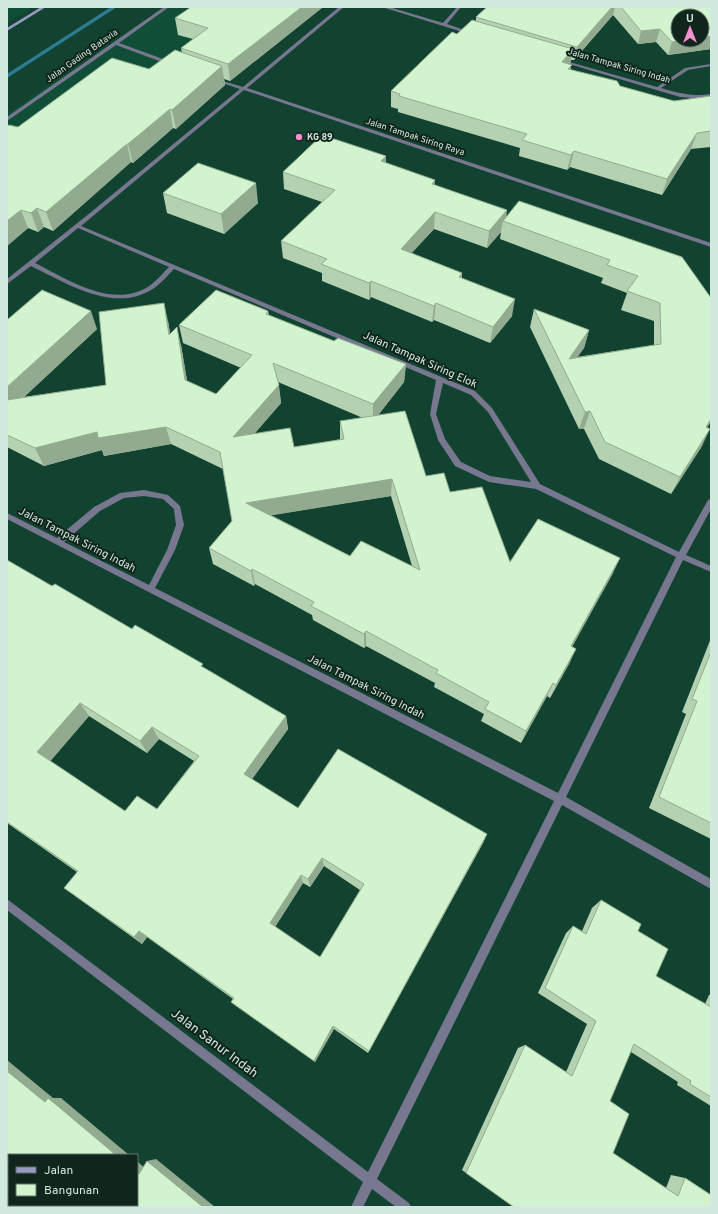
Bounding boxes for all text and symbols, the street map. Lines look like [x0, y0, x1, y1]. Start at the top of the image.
north arrow [670, 8, 710, 48]
text: U [686, 12, 694, 26]
street label: Jalan Gading Batavia [44, 27, 120, 85]
street label: Jalan Tampak Siring Indah [566, 46, 672, 86]
street label: Jalan Tampak Siring Raya [364, 116, 466, 158]
marker: KG 89 [294, 132, 304, 142]
place label: KG 89 [307, 132, 333, 143]
street label: Jalan Tampak Siring Elok [361, 328, 479, 392]
street label: Jalan Tampak Siring Indah [16, 504, 138, 576]
street label: Jalan Tampak Siring Indah [305, 651, 427, 723]
street label: Jalan Sanur Indah [167, 1006, 261, 1082]
legend [8, 1154, 138, 1206]
text: Jalan [44, 1163, 73, 1179]
text: Bangunan [44, 1183, 99, 1199]

